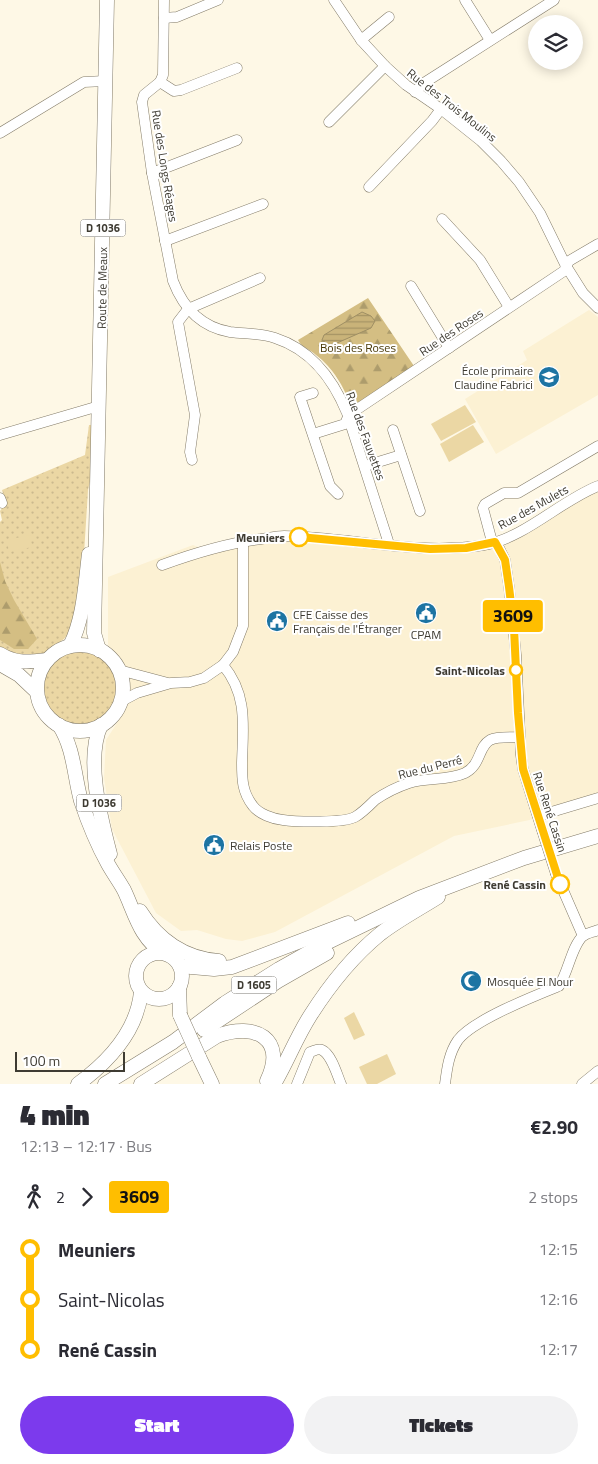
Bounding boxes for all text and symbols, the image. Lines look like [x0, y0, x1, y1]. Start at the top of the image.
map controls [528, 15, 583, 70]
button: layers [528, 15, 583, 70]
street label: Rue des Trois Moulins [403, 64, 501, 147]
street label: Rue des Longs Réages [147, 109, 183, 224]
road number: D 1036 [80, 220, 126, 237]
street label: Route de Meaux [92, 246, 112, 329]
street label: Rue des Roses [415, 303, 487, 361]
park label: Bois des Roses [320, 338, 396, 357]
place label: École primaire Claudine Fabrici [454, 361, 533, 394]
school or university icon: École primaire Claudine Fabrici [537, 365, 561, 389]
street label: Rue des Fauvettes [341, 389, 391, 483]
street label: Rue des Mulets [494, 480, 572, 534]
marker: Meuniers [289, 527, 309, 547]
place label: Meuniers [236, 528, 285, 547]
line badge: 3609 [478, 600, 548, 632]
public building icon: CPAM [414, 601, 438, 625]
text: 3609 [493, 602, 533, 629]
place label: CFE Caisse des Français de l'Étranger [293, 605, 402, 638]
public building icon: CFE Caisse des Français de l'Étranger [265, 609, 289, 633]
place label: CPAM [411, 625, 441, 644]
place label: Saint-Nicolas [435, 661, 505, 680]
marker: Saint-Nicolas [509, 663, 523, 677]
street label: Rue du Perré [396, 750, 464, 784]
street label: Rue René Cassin [528, 769, 572, 855]
road number: D 1036 [76, 794, 122, 811]
public building icon: Relais Poste [202, 833, 226, 857]
place label: Relais Poste [230, 836, 292, 855]
marker: René Cassin [550, 874, 570, 894]
place label: René Cassin [483, 875, 546, 894]
mosque icon: Mosquée El Nour [459, 969, 483, 993]
place label: Mosquée El Nour [487, 972, 573, 991]
road number: D 1605 [232, 976, 276, 994]
scale bar [15, 1049, 125, 1072]
text: 100 m [22, 1050, 60, 1071]
text: 4 min [20, 1093, 90, 1136]
text: €2.90 [531, 1112, 578, 1141]
text: 12:13 – 12:17 · Bus [20, 1134, 152, 1158]
icon: walk [20, 1183, 48, 1211]
icon: forward [73, 1183, 101, 1211]
text: 3609 [119, 1183, 159, 1210]
text: 2 [56, 1185, 65, 1209]
text: 2 stops [528, 1185, 578, 1209]
text: Meuniers [58, 1235, 136, 1264]
text: 12:15 [539, 1237, 578, 1261]
text: Saint-Nicolas [58, 1285, 165, 1314]
text: 12:16 [539, 1287, 578, 1311]
text: René Cassin [58, 1335, 157, 1364]
text: 12:17 [539, 1337, 578, 1361]
button: Start [20, 1396, 294, 1454]
button: Tickets [304, 1396, 578, 1454]

